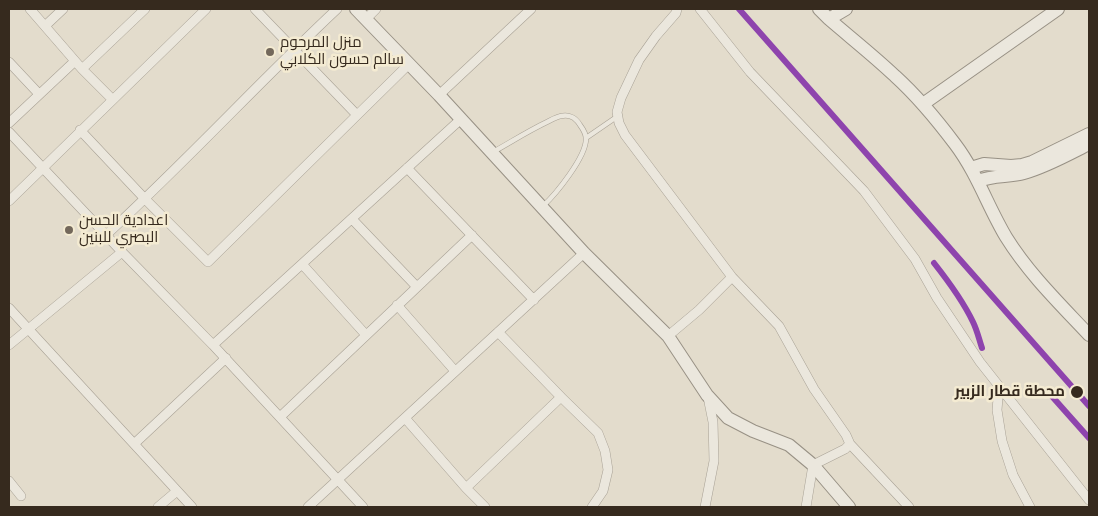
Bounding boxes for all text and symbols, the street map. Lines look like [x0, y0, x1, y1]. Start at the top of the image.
place label: منزل المرحوم سالم حسون الكلابي [280, 34, 404, 69]
marker: منزل المرحوم سالم حسون الكلابي [264, 46, 276, 58]
place label: اعدادية الحسن البصري للبنين [79, 212, 168, 247]
marker: اعدادية الحسن البصري للبنين [63, 224, 75, 236]
place label: محطة قطار الزبير [955, 383, 1065, 401]
marker: محطة قطار الزبير [1069, 384, 1085, 400]

